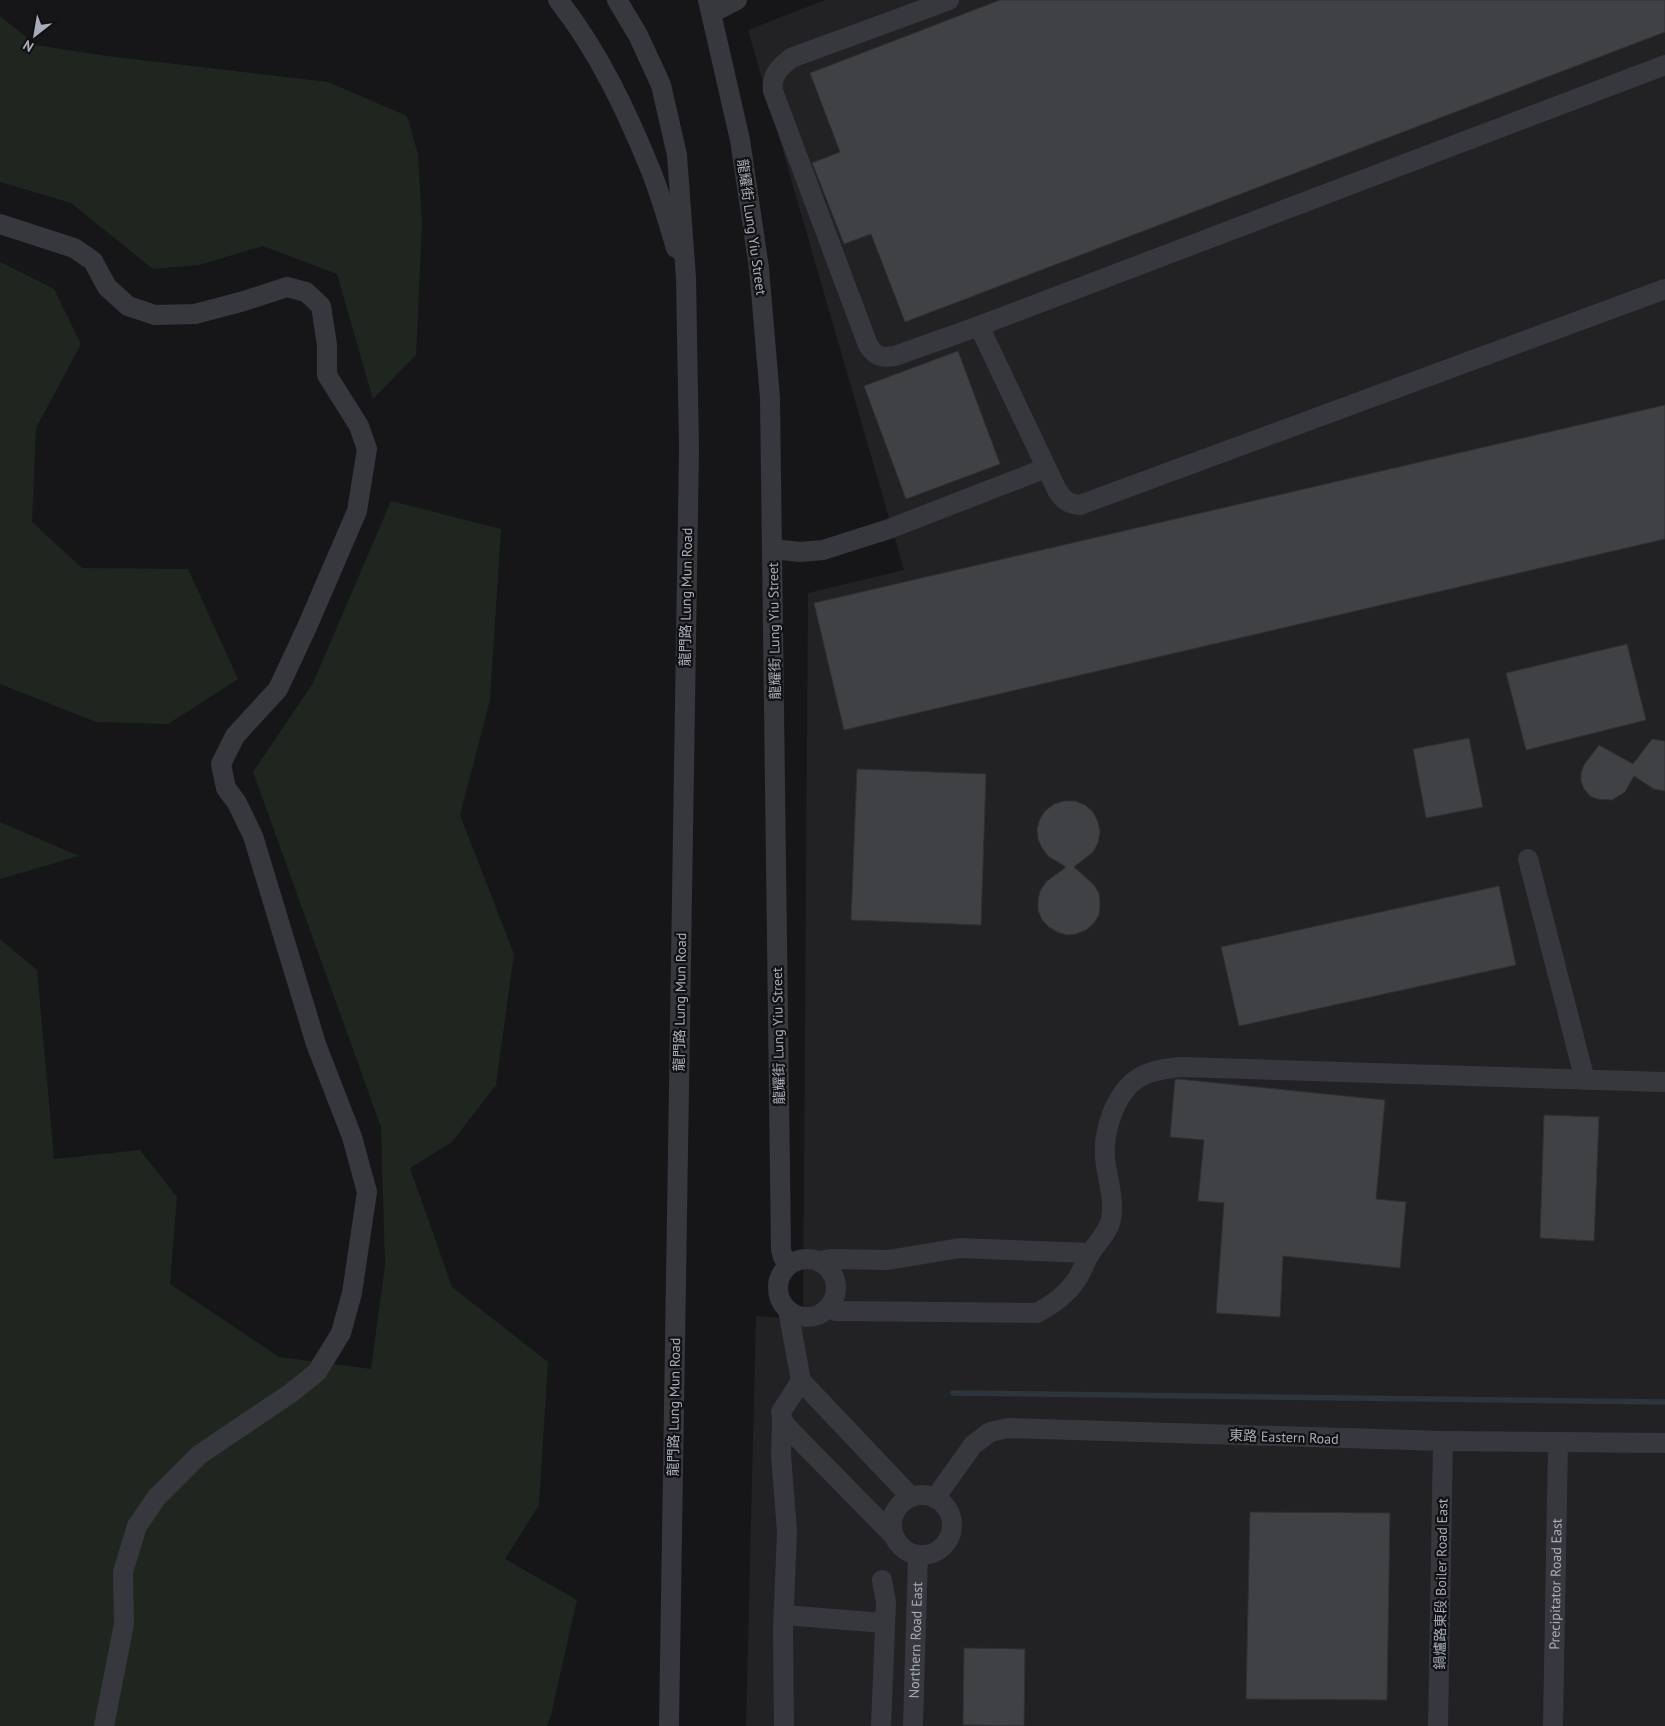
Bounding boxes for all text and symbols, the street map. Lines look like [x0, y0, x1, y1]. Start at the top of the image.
north arrow [10, 10, 60, 60]
text: N [20, 36, 37, 56]
street label: 龍耀街 Lung Yiu Street [734, 158, 771, 297]
street label: 龍門路 Lung Mun Road [676, 527, 696, 667]
street label: 龍耀街 Lung Yiu Street [764, 562, 784, 700]
street label: 龍門路 Lung Mun Road [670, 932, 690, 1072]
street label: 龍耀街 Lung Yiu Street [768, 967, 788, 1105]
street label: 龍門路 Lung Mun Road [664, 1337, 684, 1477]
street label: 東路 Eastern Road [1229, 1426, 1339, 1448]
street label: 鍋爐路東段 Boiler Road East [1431, 1498, 1451, 1670]
street label: Precipitator Road East [1545, 1518, 1566, 1650]
street label: Northern Road East [905, 1581, 926, 1698]

